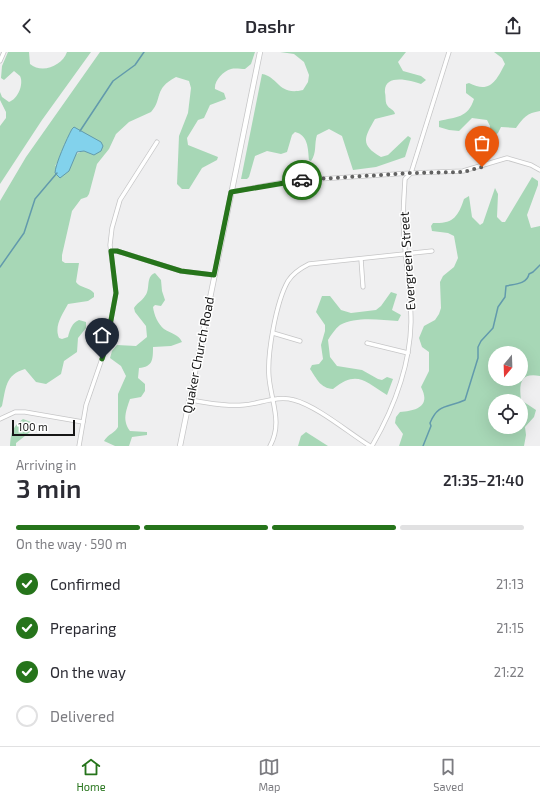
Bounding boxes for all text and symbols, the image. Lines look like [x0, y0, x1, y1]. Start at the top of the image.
icon: back [16, 15, 38, 37]
text: Dashr [245, 15, 295, 37]
icon: share [502, 15, 524, 37]
pin [465, 126, 499, 167]
icon: bag [471, 132, 493, 154]
courier [282, 160, 322, 200]
icon: car [291, 169, 313, 191]
street label: Evergreen Street [396, 211, 418, 311]
street label: Quaker Church Road [179, 295, 217, 415]
pin [85, 318, 119, 359]
icon: home [91, 324, 113, 346]
north arrow [488, 346, 528, 386]
map controls [488, 346, 528, 434]
button: locate [488, 394, 528, 434]
scale bar [12, 418, 75, 437]
text: 100 m [18, 420, 48, 433]
text: Arriving in [16, 457, 76, 473]
text: 21:35–21:40 [443, 471, 524, 489]
text: 3 min [16, 472, 81, 503]
text: On the way · 590 m [16, 536, 127, 552]
icon: check [16, 573, 38, 595]
text: Confirmed [50, 575, 121, 593]
text: 21:13 [496, 576, 524, 592]
icon: check [16, 617, 38, 639]
text: Preparing [50, 619, 116, 637]
text: 21:15 [496, 620, 524, 636]
icon: check [16, 661, 38, 683]
text: On the way [50, 663, 126, 681]
text: 21:22 [494, 664, 524, 680]
text: Delivered [50, 707, 115, 725]
tab: Home [76, 756, 106, 793]
tab: Map [258, 756, 281, 793]
tab: Saved [433, 756, 464, 793]

